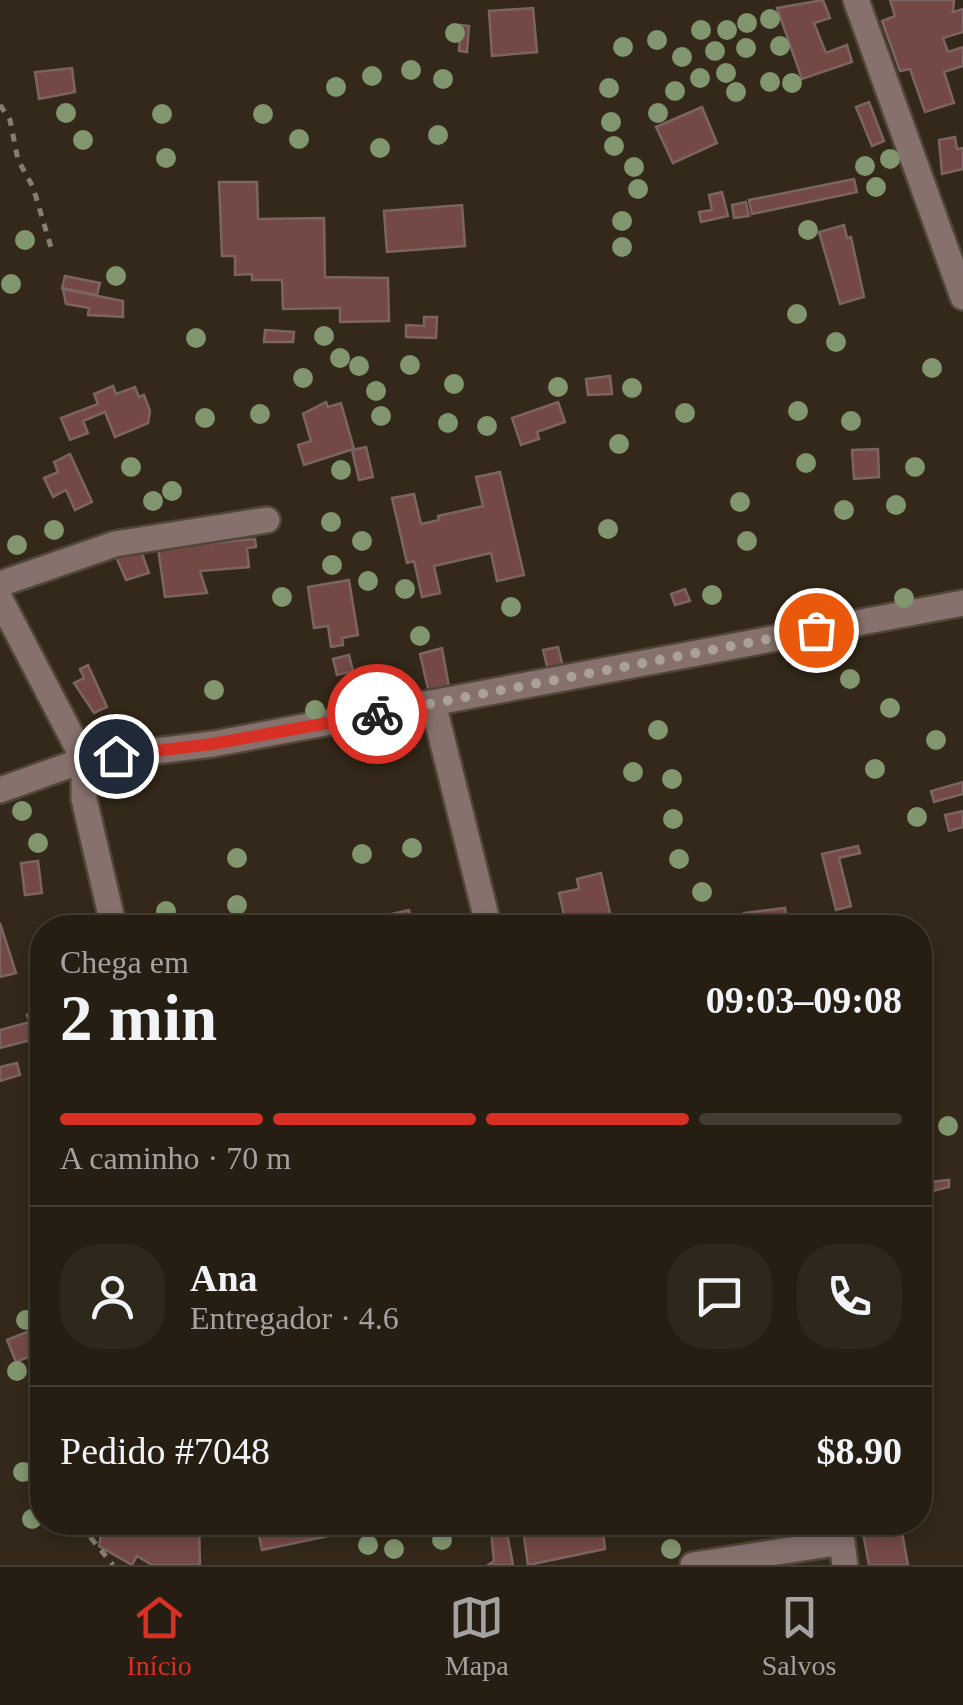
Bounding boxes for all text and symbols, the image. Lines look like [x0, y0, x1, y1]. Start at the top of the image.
pin [774, 588, 859, 673]
icon: bag [789, 603, 844, 658]
courier [327, 664, 427, 764]
icon: bike [350, 687, 405, 742]
pin [74, 714, 159, 799]
icon: home [89, 729, 144, 784]
text: Chega em [60, 944, 189, 980]
text: 09:03–09:08 [706, 979, 902, 1021]
text: 2 min [60, 982, 217, 1054]
text: A caminho · 70 m [60, 1140, 291, 1176]
button: person [60, 1244, 165, 1349]
button: chat [667, 1244, 772, 1349]
button: phone [797, 1244, 902, 1349]
text: Ana [190, 1257, 258, 1299]
text: Entregador · 4.6 [190, 1300, 399, 1336]
text: Pedido #7048 [60, 1430, 270, 1472]
text: $8.90 [817, 1430, 902, 1472]
tab: Início [127, 1590, 192, 1682]
tab: Mapa [445, 1590, 509, 1682]
tab: Salvos [762, 1590, 836, 1682]

